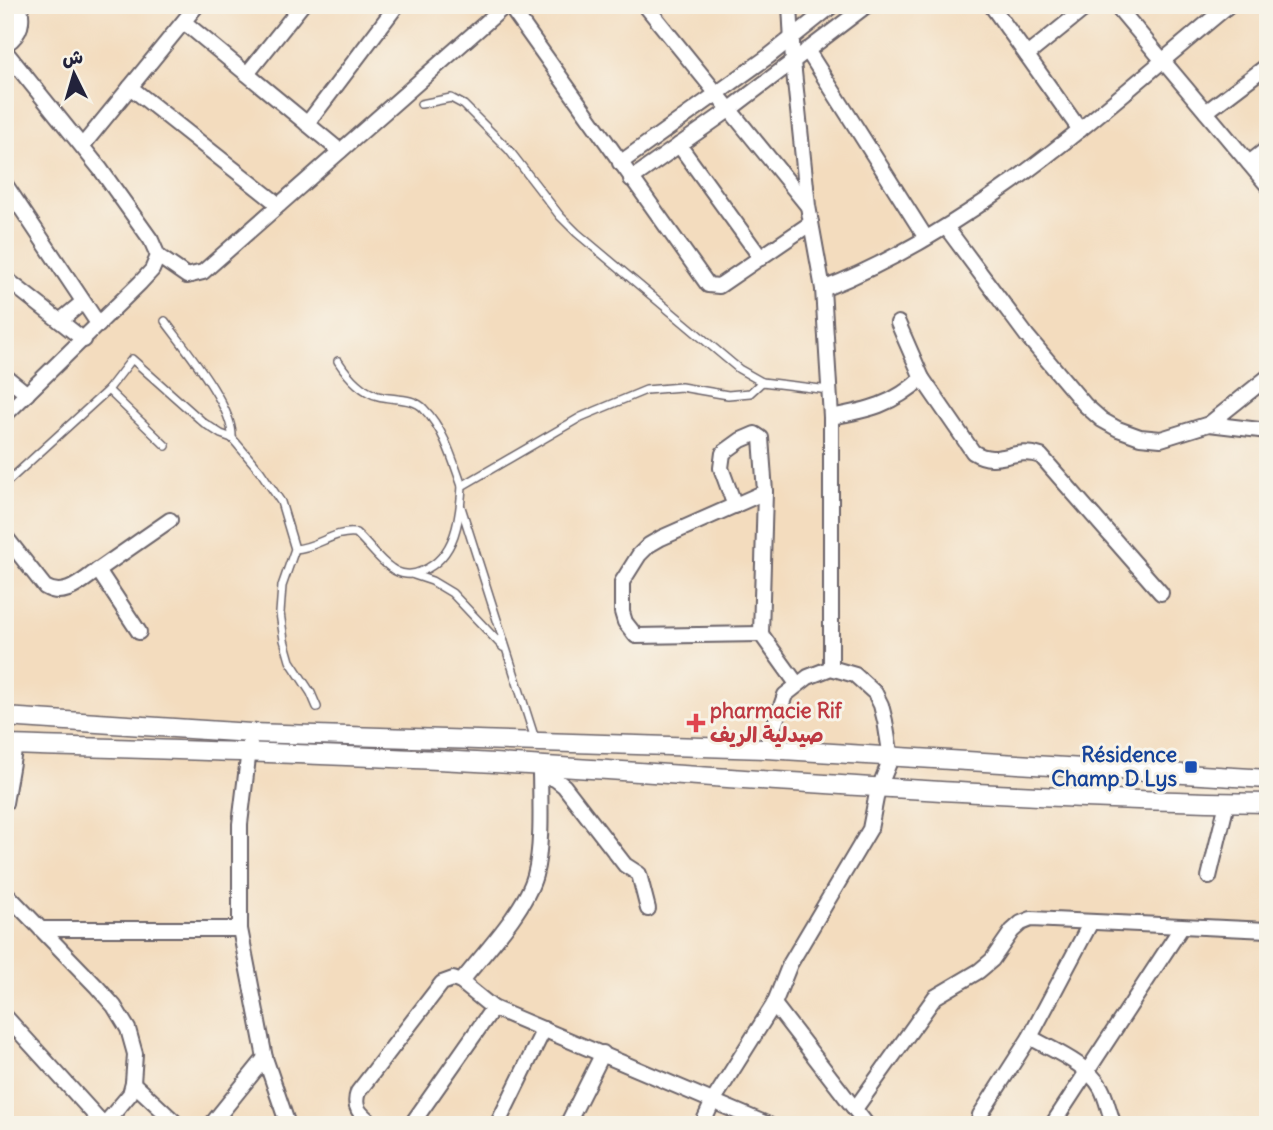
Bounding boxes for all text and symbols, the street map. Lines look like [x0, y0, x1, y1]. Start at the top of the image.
north arrow [38, 38, 108, 108]
text: ش [61, 44, 84, 70]
place label: pharmacie Rif صيدلية الريف [710, 697, 843, 748]
marker: pharmacie Rif صيدلية الريف [688, 715, 704, 731]
place label: Résidence Champ D Lys [1051, 741, 1177, 792]
marker: Résidence Champ D Lys [1183, 759, 1199, 775]

